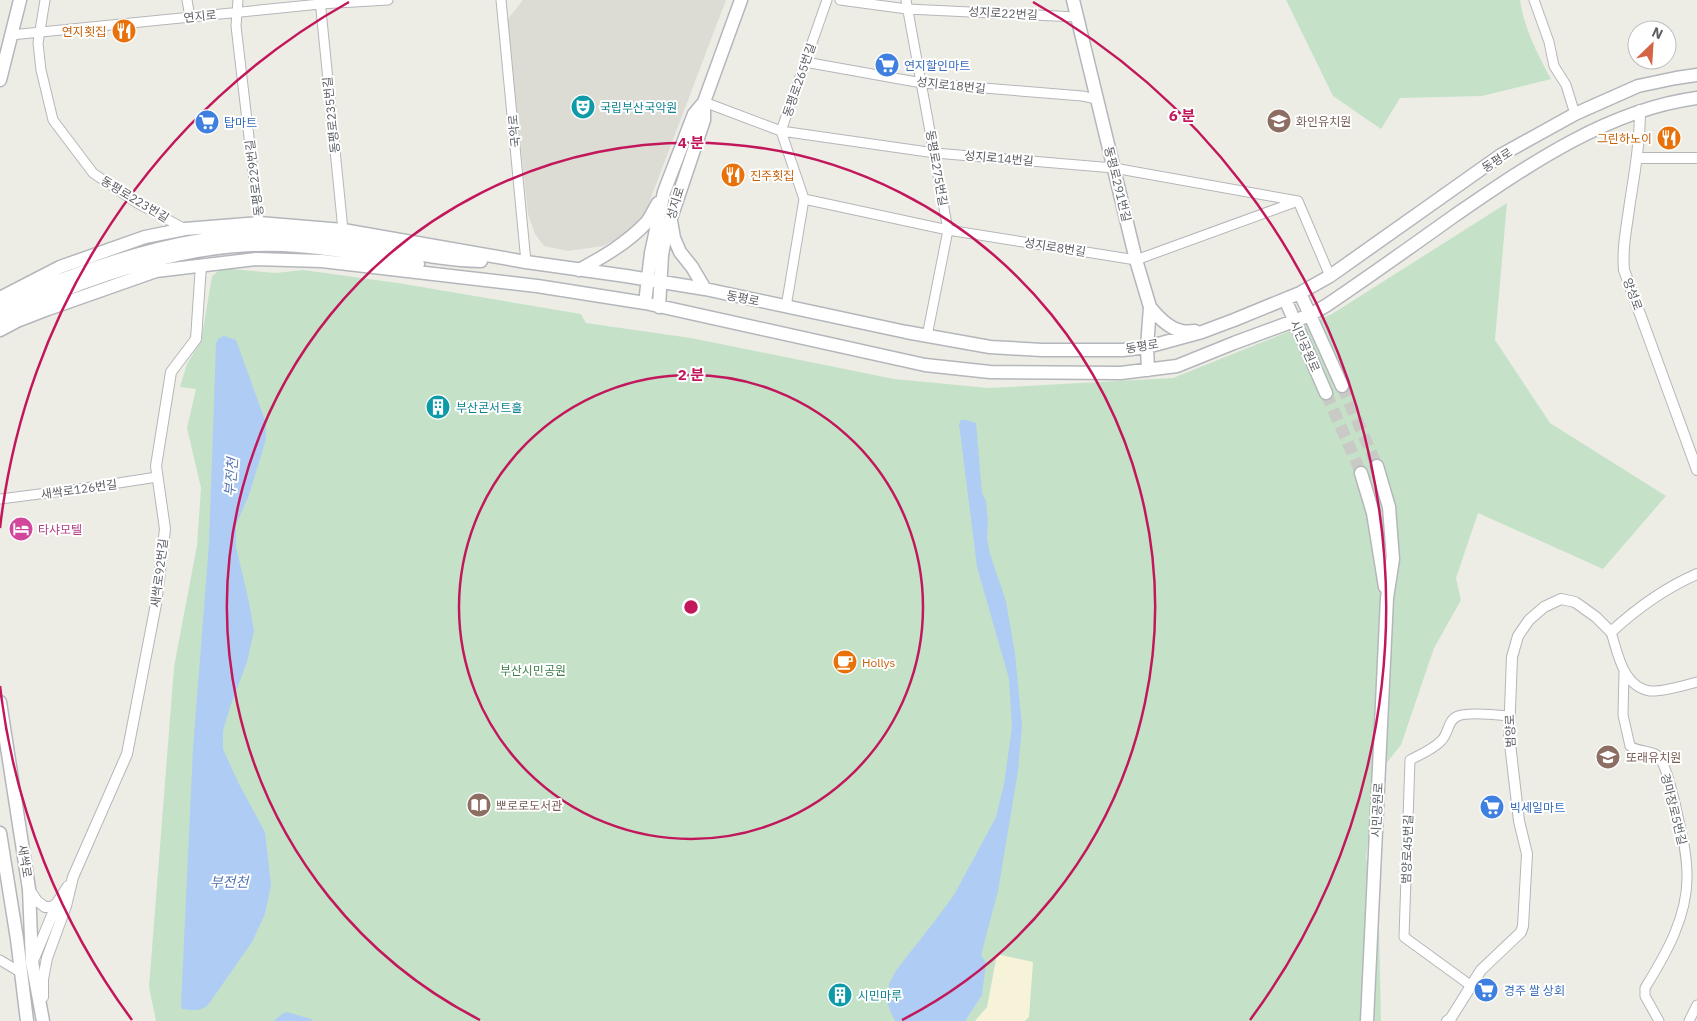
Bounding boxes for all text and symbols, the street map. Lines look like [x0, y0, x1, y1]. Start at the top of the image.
street label: 성지로22번길 [968, 4, 1038, 22]
street label: 연지로 [183, 7, 217, 25]
restaurant icon: 연지횟집 [111, 18, 137, 44]
north arrow [1627, 20, 1677, 70]
text: N [1649, 23, 1666, 44]
place label: 연지횟집 [62, 24, 106, 39]
street label: 동평로265번길 [779, 41, 819, 119]
supermarket icon: 연지할인마트 [874, 52, 900, 78]
place label: 연지할인마트 [904, 58, 970, 73]
street label: 성지로18번길 [916, 74, 986, 96]
street label: 동평로235번길 [320, 76, 342, 154]
theatre icon: 국립부산국악원 [570, 94, 596, 120]
place label: 국립부산국악원 [600, 100, 677, 115]
text: 6 분 [1169, 106, 1195, 125]
school or university icon: 화인유치원 [1266, 108, 1292, 134]
supermarket icon: 탑마트 [194, 109, 220, 135]
street label: 국악로 [505, 114, 523, 148]
place label: 화인유치원 [1296, 114, 1351, 129]
place label: 탑마트 [224, 115, 257, 130]
restaurant icon: 그린하노이 [1656, 125, 1682, 151]
street label: 동평로275번길 [923, 129, 951, 207]
place label: 그린하노이 [1597, 131, 1652, 146]
text: 4 분 [678, 133, 704, 152]
street label: 동평로229번길 [242, 139, 266, 217]
street label: 동평로291번길 [1101, 145, 1135, 223]
street label: 동평로 [1479, 145, 1515, 175]
street label: 성지로14번길 [964, 147, 1034, 169]
restaurant icon: 진주횟집 [720, 162, 746, 188]
place label: 진주횟집 [750, 168, 794, 183]
street label: 동평로223번길 [98, 173, 172, 225]
street label: 성지로 [663, 185, 687, 221]
street label: 성지로8번길 [1023, 235, 1087, 259]
street label: 양성로 [1620, 276, 1646, 312]
street label: 동평로 [725, 287, 761, 309]
street label: 시민공원로 [1287, 318, 1323, 374]
street label: 동평로 [1124, 336, 1160, 356]
text: 2 분 [678, 365, 704, 384]
building icon: 부산콘서트홀 [425, 394, 451, 420]
place label: 부산콘서트홀 [456, 400, 522, 415]
water label: 부전천 [220, 456, 242, 497]
street label: 새싹로126번길 [40, 476, 118, 502]
hotel icon: 타샤모텔 [8, 516, 34, 542]
place label: 타샤모텔 [38, 522, 82, 537]
street label: 새싹로92번길 [147, 538, 171, 608]
centre of rings [682, 598, 700, 616]
cafe icon: Hollys [832, 649, 858, 675]
place label: Hollys [862, 655, 895, 670]
park label: 부산시민공원 [500, 663, 566, 678]
street label: 범양로 [1502, 714, 1518, 748]
school or university icon: 또래유치원 [1595, 744, 1621, 770]
place label: 또래유치원 [1626, 750, 1681, 765]
street label: 경마장로5번길 [1658, 772, 1690, 846]
street label: 시민공원로 [1368, 782, 1386, 838]
library icon: 뽀로로도서관 [466, 792, 492, 818]
supermarket icon: 빅세일마트 [1479, 794, 1505, 820]
place label: 뽀로로도서관 [496, 798, 562, 813]
place label: 빅세일마트 [1510, 800, 1565, 815]
street label: 범양로45번길 [1398, 814, 1416, 884]
street label: 새싹로 [15, 843, 35, 879]
water label: 부전천 [210, 873, 249, 891]
supermarket icon: 경주 쌀 상회 [1473, 977, 1499, 1003]
building icon: 시민마루 [827, 982, 853, 1008]
place label: 경주 쌀 상회 [1504, 983, 1565, 998]
place label: 시민마루 [858, 988, 902, 1003]

